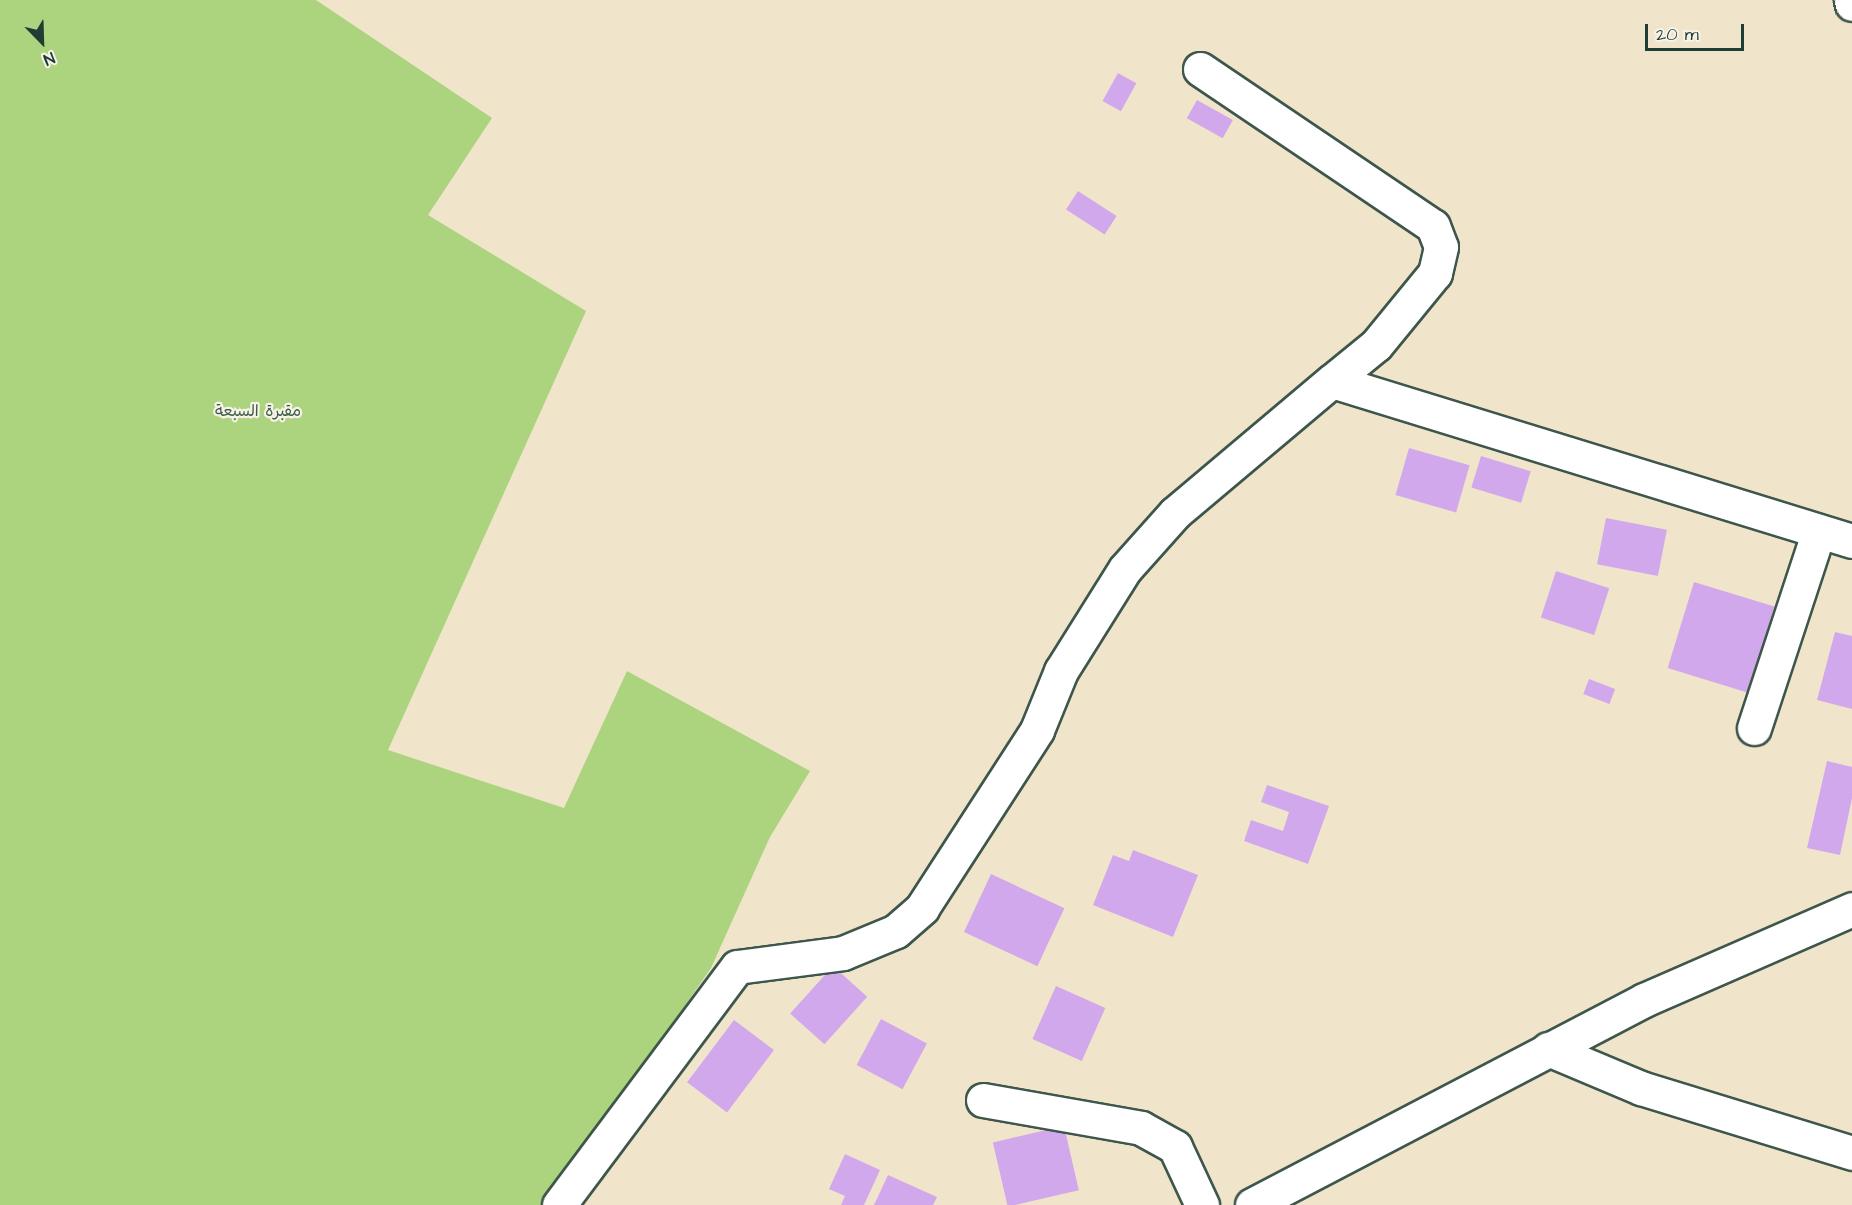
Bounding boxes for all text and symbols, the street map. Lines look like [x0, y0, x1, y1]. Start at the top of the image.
north arrow [12, 12, 72, 72]
scale bar [1648, 12, 1747, 50]
text: 20 m [1656, 22, 1699, 47]
text: N [40, 46, 58, 71]
park label: مقبرة السبعة [215, 401, 301, 421]

